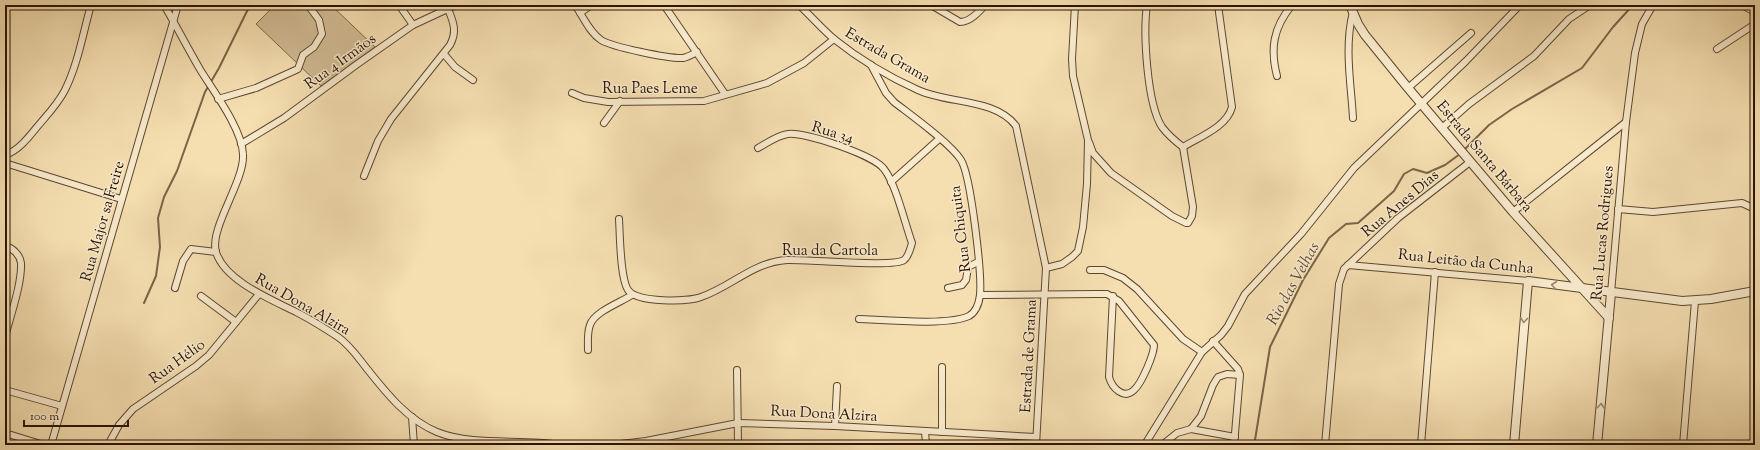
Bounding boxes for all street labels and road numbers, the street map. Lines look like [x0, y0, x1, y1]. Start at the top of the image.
street label: Estrada Grama [841, 23, 934, 89]
street label: Rua 4 Irmãos [301, 29, 381, 95]
street label: Rua Paes Leme [602, 79, 698, 100]
street label: Estrada Santa Bárbara [1431, 97, 1537, 217]
street label: Rua 34 [809, 117, 856, 150]
street label: Rua Major sa Freire [76, 159, 131, 284]
street label: Rua Lucas Rodrigues [1587, 165, 1620, 301]
street label: Rua Anes Dias [1358, 166, 1444, 243]
street label: Rua Chiquita [946, 184, 977, 273]
street label: Rua da Cartola [782, 241, 878, 262]
street label: Rua Leitão da Cunha [1397, 245, 1535, 280]
street label: Rua Dona Alzira [251, 269, 354, 341]
street label: Estrada de Grama [1016, 299, 1043, 413]
street label: Rua Hélio [146, 335, 210, 390]
street label: Rua Dona Alzira [770, 401, 878, 428]

